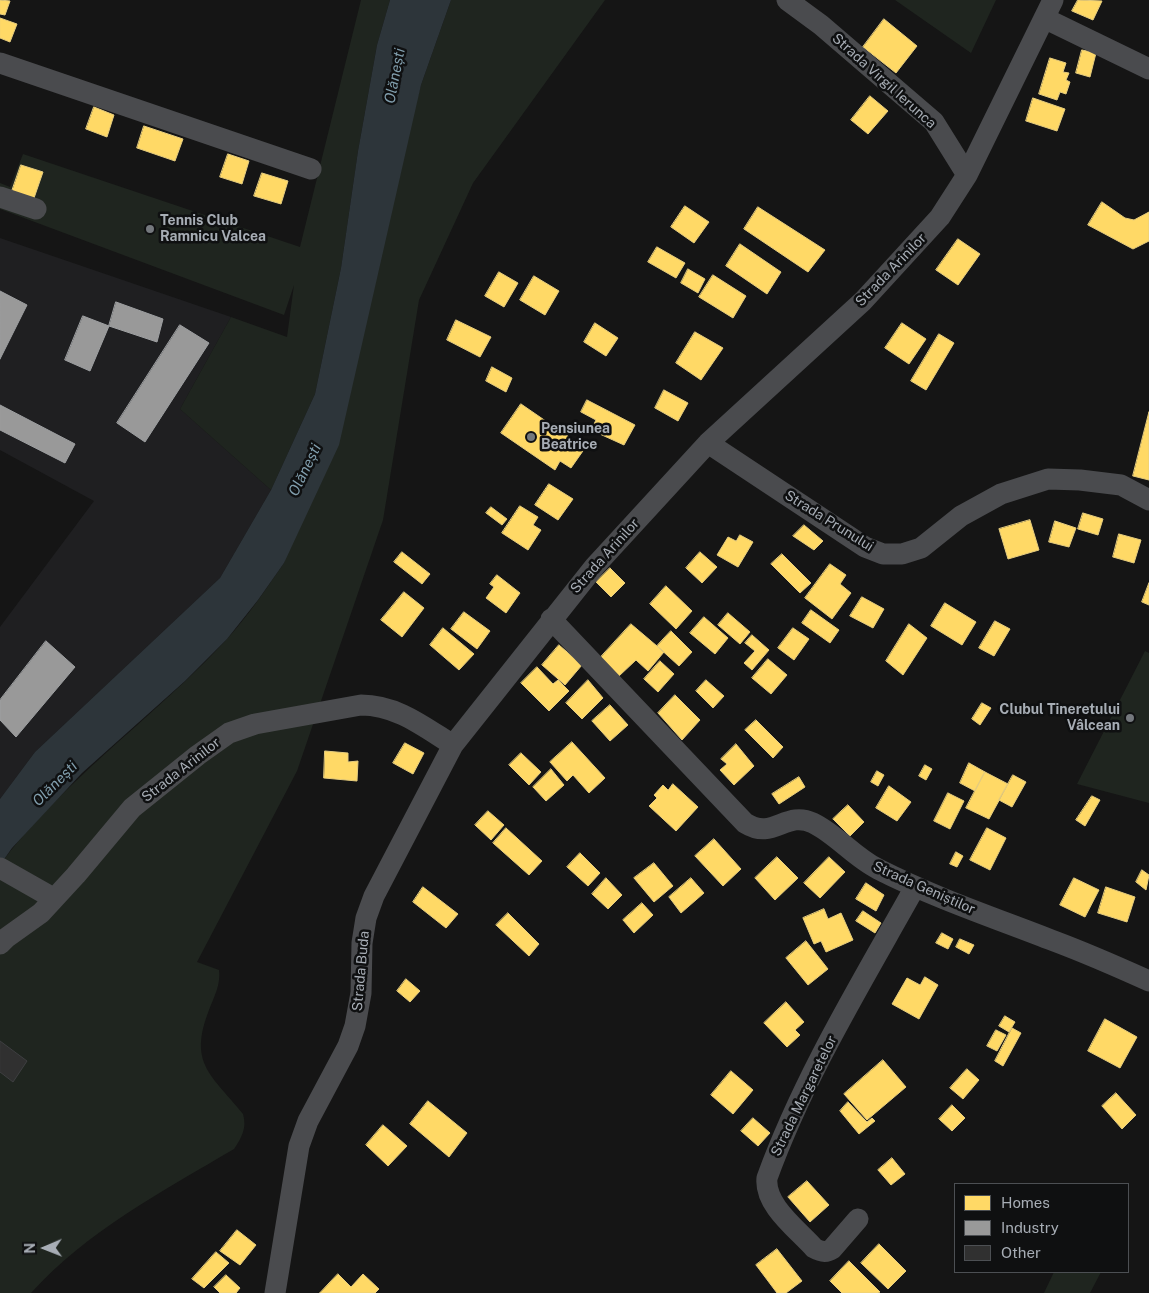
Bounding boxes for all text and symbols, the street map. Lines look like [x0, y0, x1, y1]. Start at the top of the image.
street label: Strada Virgil Ierunca [829, 30, 939, 132]
water label: Olănești [381, 47, 409, 105]
place label: Tennis Club Ramnicu Valcea [160, 213, 266, 246]
marker: Tennis Club Ramnicu Valcea [144, 223, 156, 235]
street label: Strada Arinilor [852, 230, 930, 310]
place label: Pensiunea Beatrice [541, 421, 610, 454]
marker: Pensiunea Beatrice [525, 431, 537, 443]
water label: Olănești [285, 441, 325, 499]
street label: Strada Prunului [781, 487, 877, 555]
street label: Strada Arinilor [567, 515, 643, 597]
place label: Clubul Tineretului Vâlcean [999, 702, 1120, 734]
marker: Clubul Tineretului Vâlcean [1124, 712, 1136, 724]
street label: Strada Arinilor [138, 734, 224, 806]
water label: Olănești [29, 758, 81, 810]
street label: Strada Geniștilor [870, 858, 978, 918]
street label: Strada Buda [349, 930, 373, 1012]
street label: Strada Margaretelor [768, 1033, 840, 1159]
legend [954, 1183, 1129, 1273]
text: Homes [1001, 1194, 1050, 1211]
text: Industry [1001, 1219, 1059, 1236]
north arrow [20, 1223, 70, 1273]
text: N [22, 1243, 38, 1254]
text: Other [1001, 1244, 1041, 1261]

